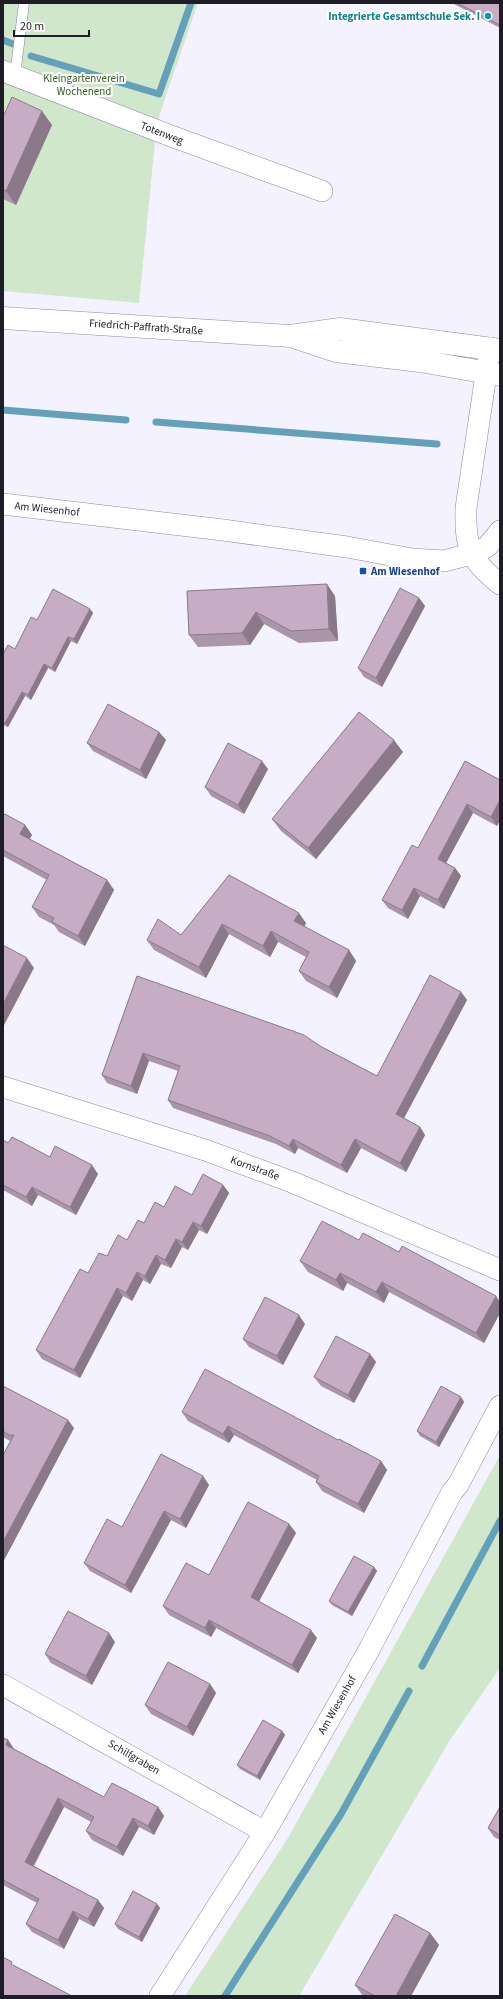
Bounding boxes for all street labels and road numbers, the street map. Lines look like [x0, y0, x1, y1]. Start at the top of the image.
street label: Totenweg [138, 118, 186, 148]
street label: Friedrich-Paffrath-Straße [89, 316, 204, 338]
street label: Am Wiesenhof [14, 498, 81, 520]
street label: Kornstraße [228, 1152, 282, 1184]
street label: Am Wiesenhof [314, 1672, 360, 1737]
street label: Schilfgraben [105, 1736, 163, 1778]

